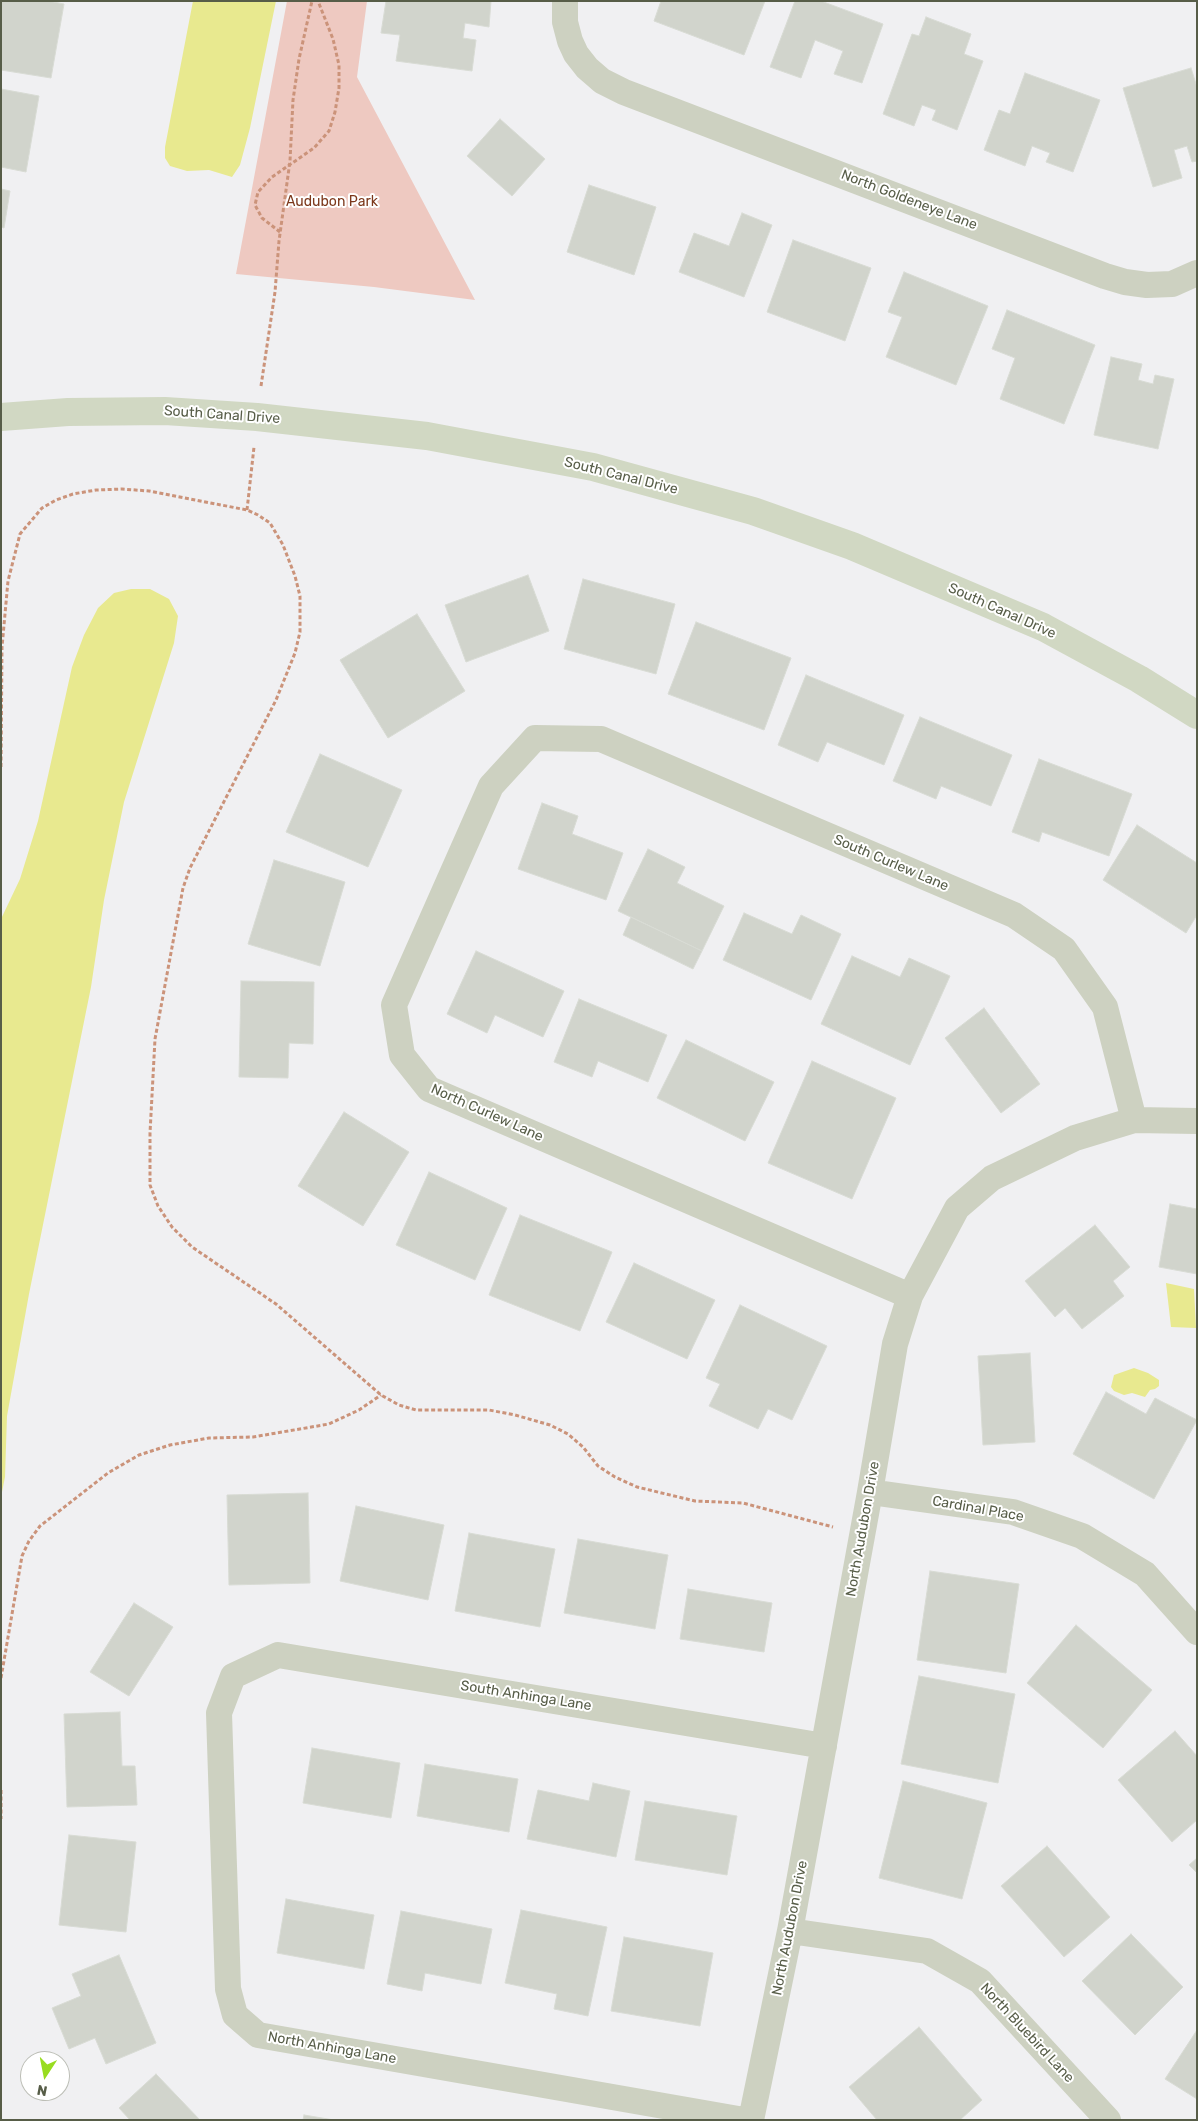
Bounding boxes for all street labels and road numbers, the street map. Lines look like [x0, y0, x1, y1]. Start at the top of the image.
street label: North Goldeneye Lane [839, 166, 979, 234]
street label: South Canal Drive [163, 403, 281, 427]
street label: South Canal Drive [563, 454, 679, 498]
street label: South Canal Drive [945, 580, 1059, 642]
street label: South Curlew Lane [831, 831, 951, 895]
street label: North Curlew Lane [428, 1081, 546, 1145]
street label: North Audubon Drive [843, 1460, 883, 1598]
street label: Cardinal Place [931, 1493, 1025, 1525]
street label: South Anhinga Lane [459, 1677, 593, 1715]
street label: North Audubon Drive [769, 1859, 811, 1997]
street label: North Bluebird Lane [976, 1980, 1078, 2086]
street label: North Anhinga Lane [266, 2028, 398, 2068]

